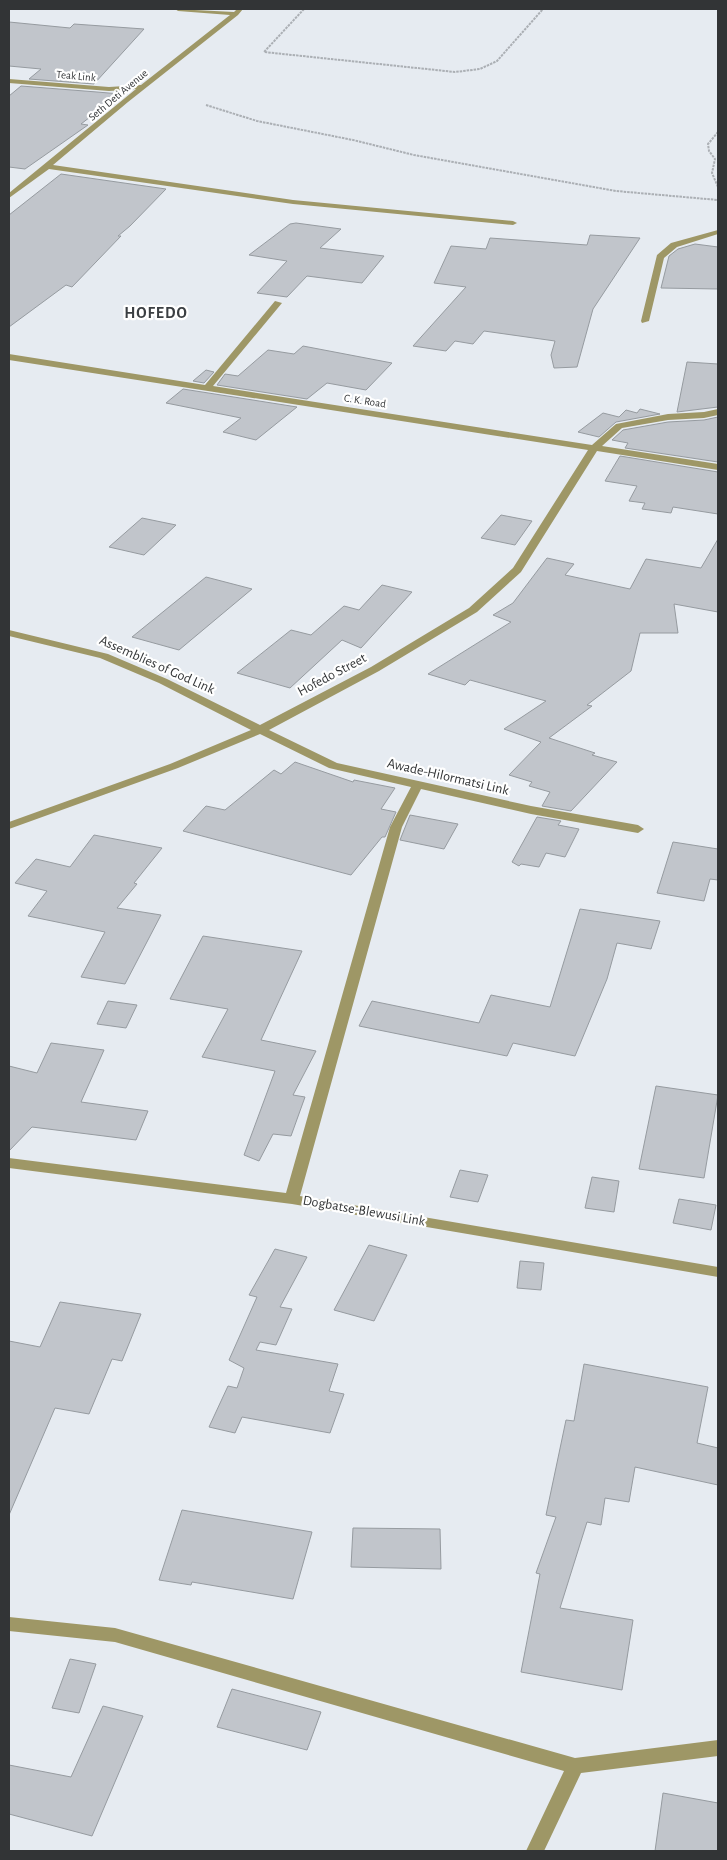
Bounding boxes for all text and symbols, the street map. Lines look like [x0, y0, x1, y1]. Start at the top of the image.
street label: Seth Deti Avenue [86, 67, 150, 123]
street label: Teak Link [56, 69, 96, 83]
district label: HOFEDO [124, 305, 188, 321]
street label: C. K. Road [343, 392, 387, 410]
street label: Assemblies of God Link [97, 633, 217, 697]
street label: Hofedo Street [295, 651, 369, 699]
street label: Awade-Hilormatsi Link [386, 756, 511, 798]
street label: Dogbatse-Blewusi Link [302, 1193, 427, 1229]

